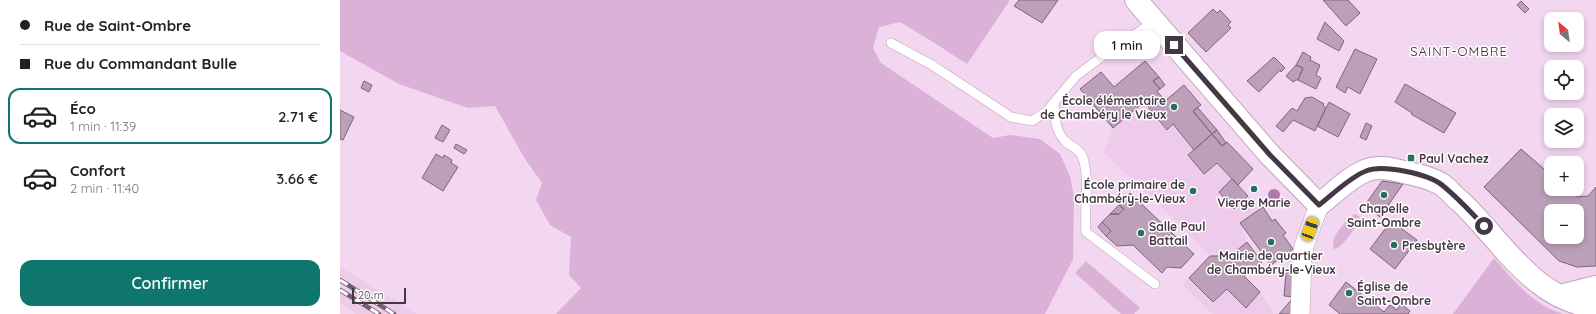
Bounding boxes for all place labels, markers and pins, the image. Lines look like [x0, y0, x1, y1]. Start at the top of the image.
place label: École élémentaire de Chambéry le Vieux [1040, 93, 1166, 122]
marker: École élémentaire de Chambéry le Vieux [1169, 102, 1179, 112]
place label: Paul Vachez [1419, 151, 1489, 166]
marker: Paul Vachez [1406, 153, 1416, 163]
place label: École primaire de Chambéry-le-Vieux [1074, 177, 1185, 206]
marker: Vierge Marie [1249, 184, 1259, 194]
marker: École primaire de Chambéry-le-Vieux [1188, 186, 1198, 196]
marker: Chapelle Saint-Ombre [1379, 190, 1389, 200]
place label: Vierge Marie [1217, 195, 1291, 210]
place label: Chapelle Saint-Ombre [1347, 201, 1421, 230]
place label: Salle Paul Battail [1149, 219, 1205, 248]
marker: Salle Paul Battail [1136, 228, 1146, 238]
marker: Mairie de quartier de Chambéry-le-Vieux [1266, 237, 1276, 247]
place label: Presbytère [1402, 238, 1466, 253]
marker: Presbytère [1389, 240, 1399, 250]
place label: Mairie de quartier de Chambéry-le-Vieux [1207, 248, 1335, 277]
place label: Église de Saint-Ombre [1357, 279, 1431, 308]
marker: Église de Saint-Ombre [1344, 288, 1354, 298]

